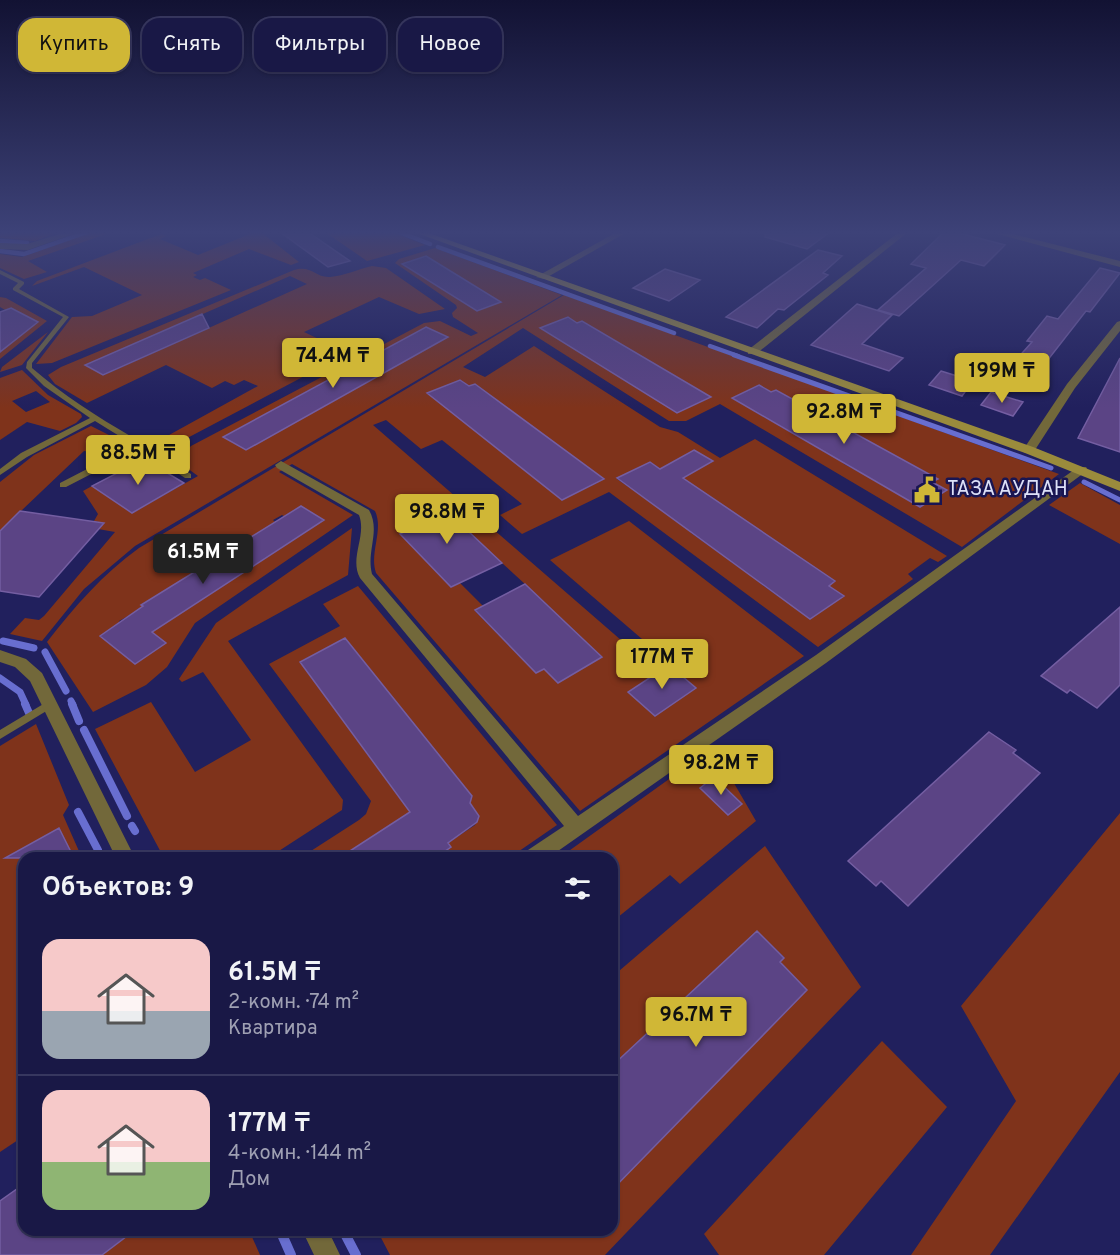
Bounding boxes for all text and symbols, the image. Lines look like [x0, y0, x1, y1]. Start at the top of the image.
chip: Купить [18, 18, 130, 72]
chip: Снять [142, 18, 242, 72]
chip: Фильтры [254, 18, 386, 72]
chip: Новое [398, 18, 502, 72]
pin: 74.4M ₸ [278, 338, 388, 389]
text: 74.4M ₸ [296, 344, 370, 370]
pin: 199M ₸ [953, 353, 1051, 404]
text: 199M ₸ [969, 359, 1035, 385]
pin: 92.8M ₸ [789, 394, 899, 445]
text: 92.8M ₸ [806, 400, 882, 426]
pin: 88.5M ₸ [83, 435, 193, 486]
text: 88.5M ₸ [100, 441, 176, 467]
public building icon: ТАЗА АУДАН [912, 475, 942, 505]
place label: ТАЗА АУДАН [947, 477, 1068, 503]
pin: 98.8M ₸ [392, 494, 502, 545]
text: 98.8M ₸ [409, 500, 485, 526]
pin: 61.5M ₸ [148, 534, 258, 585]
text: 61.5M ₸ [167, 540, 239, 566]
pin: 177M ₸ [613, 639, 711, 690]
text: 177M ₸ [630, 645, 694, 671]
pin: 98.2M ₸ [666, 745, 776, 796]
text: 98.2M ₸ [683, 751, 759, 777]
text: Объектов: 9 [42, 872, 194, 905]
icon: filters [561, 872, 594, 905]
text: 61.5M ₸ [228, 957, 321, 990]
icon: home [90, 963, 162, 1035]
text: 2-комн. · 74 m² [228, 990, 359, 1016]
pin: 96.7M ₸ [641, 997, 751, 1048]
text: 96.7M ₸ [660, 1003, 732, 1029]
text: Квартира [228, 1016, 317, 1042]
text: 177M ₸ [228, 1108, 311, 1141]
icon: home [90, 1114, 162, 1186]
text: 4-комн. · 144 m² [228, 1141, 371, 1167]
text: Дом [228, 1167, 270, 1193]

